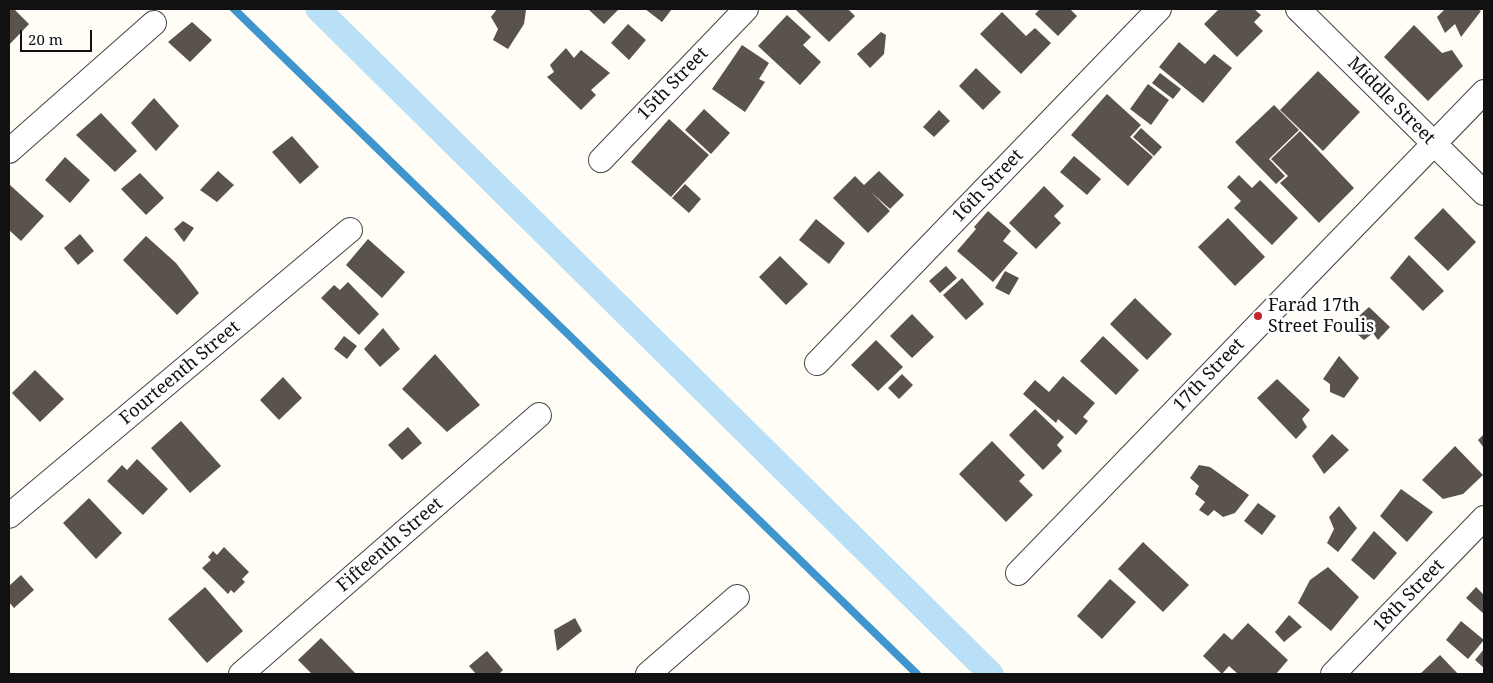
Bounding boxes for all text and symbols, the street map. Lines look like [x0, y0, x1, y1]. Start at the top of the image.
scale bar [22, 20, 95, 52]
text: 20 m [28, 29, 63, 49]
street label: 15th Street [633, 43, 713, 125]
street label: Middle Street [1343, 53, 1439, 149]
street label: 16th Street [948, 145, 1028, 227]
place label: Farad 17th Street Foulis [1268, 295, 1374, 338]
marker: Farad 17th Street Foulis [1252, 310, 1264, 322]
street label: Fourteenth Street [116, 317, 244, 429]
street label: 17th Street [1169, 334, 1249, 416]
street label: Fifteenth Street [333, 493, 447, 597]
street label: 18th Street [1369, 555, 1449, 637]

